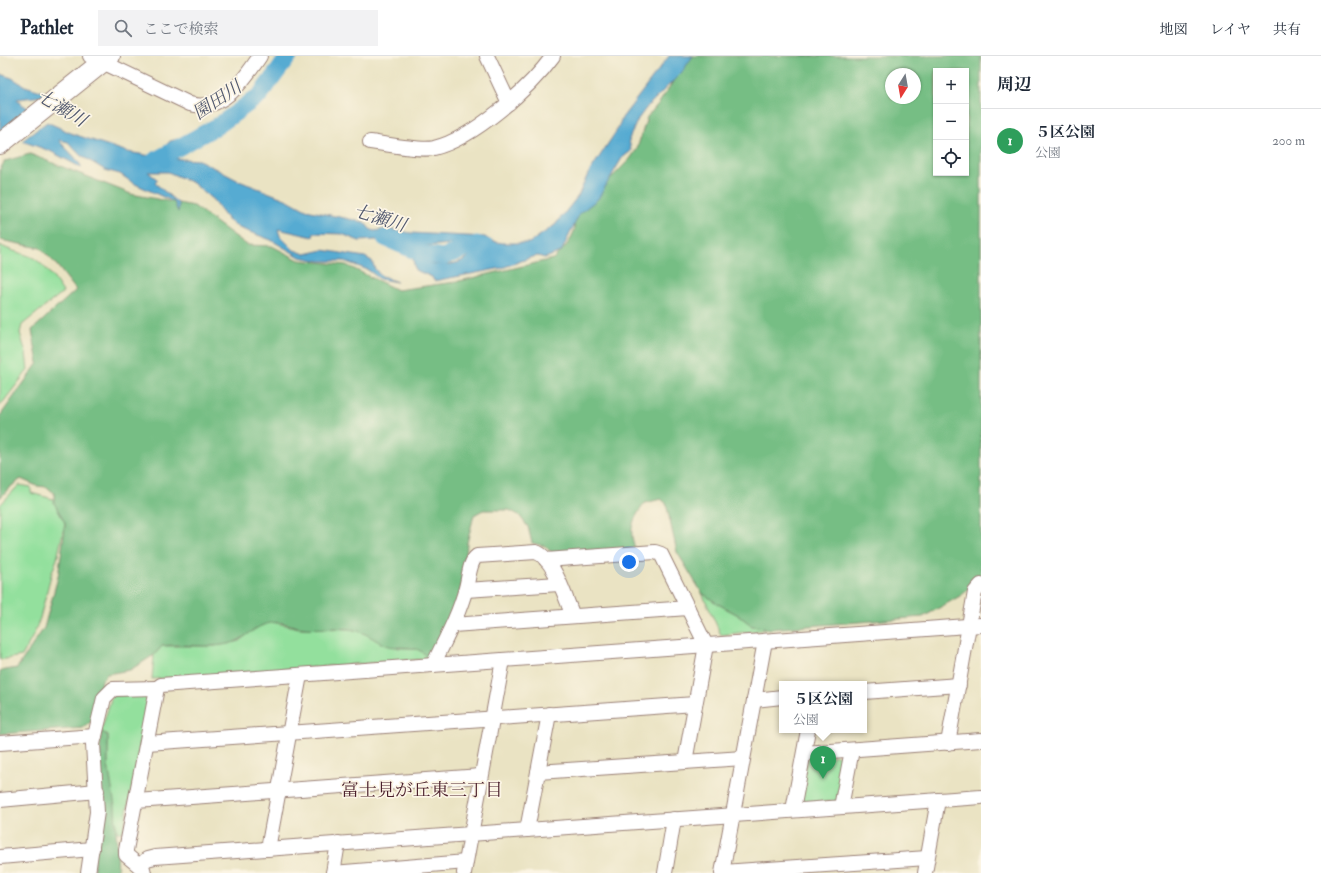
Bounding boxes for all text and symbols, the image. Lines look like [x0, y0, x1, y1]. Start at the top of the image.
search box [98, 10, 378, 46]
text: Pathlet [20, 16, 74, 40]
icon: search [112, 17, 134, 39]
text: ここで検索 [144, 20, 219, 39]
text: 地図 [1160, 21, 1188, 38]
text: レイヤ [1210, 21, 1251, 38]
text: 共有 [1273, 21, 1301, 38]
north arrow [885, 68, 921, 104]
map controls [933, 68, 969, 176]
button: + [933, 68, 969, 104]
text: 周辺 [997, 74, 1031, 95]
water label: 園田川 [188, 75, 248, 125]
water label: 七瀬川 [33, 85, 93, 133]
button: − [933, 104, 969, 140]
text: ５区公園 [1035, 123, 1095, 142]
text: 1 [1008, 133, 1012, 149]
text: 200 m [1272, 133, 1305, 149]
button: locate [933, 140, 969, 176]
text: 公園 [1035, 145, 1061, 161]
water label: 七瀬川 [351, 200, 411, 238]
your location [619, 552, 639, 572]
popup [779, 681, 867, 733]
text: ５区公園 [793, 690, 853, 709]
text: 公園 [793, 712, 819, 728]
pin: 1 [810, 746, 836, 779]
district label: 富士見が丘東三丁目 [341, 779, 503, 802]

